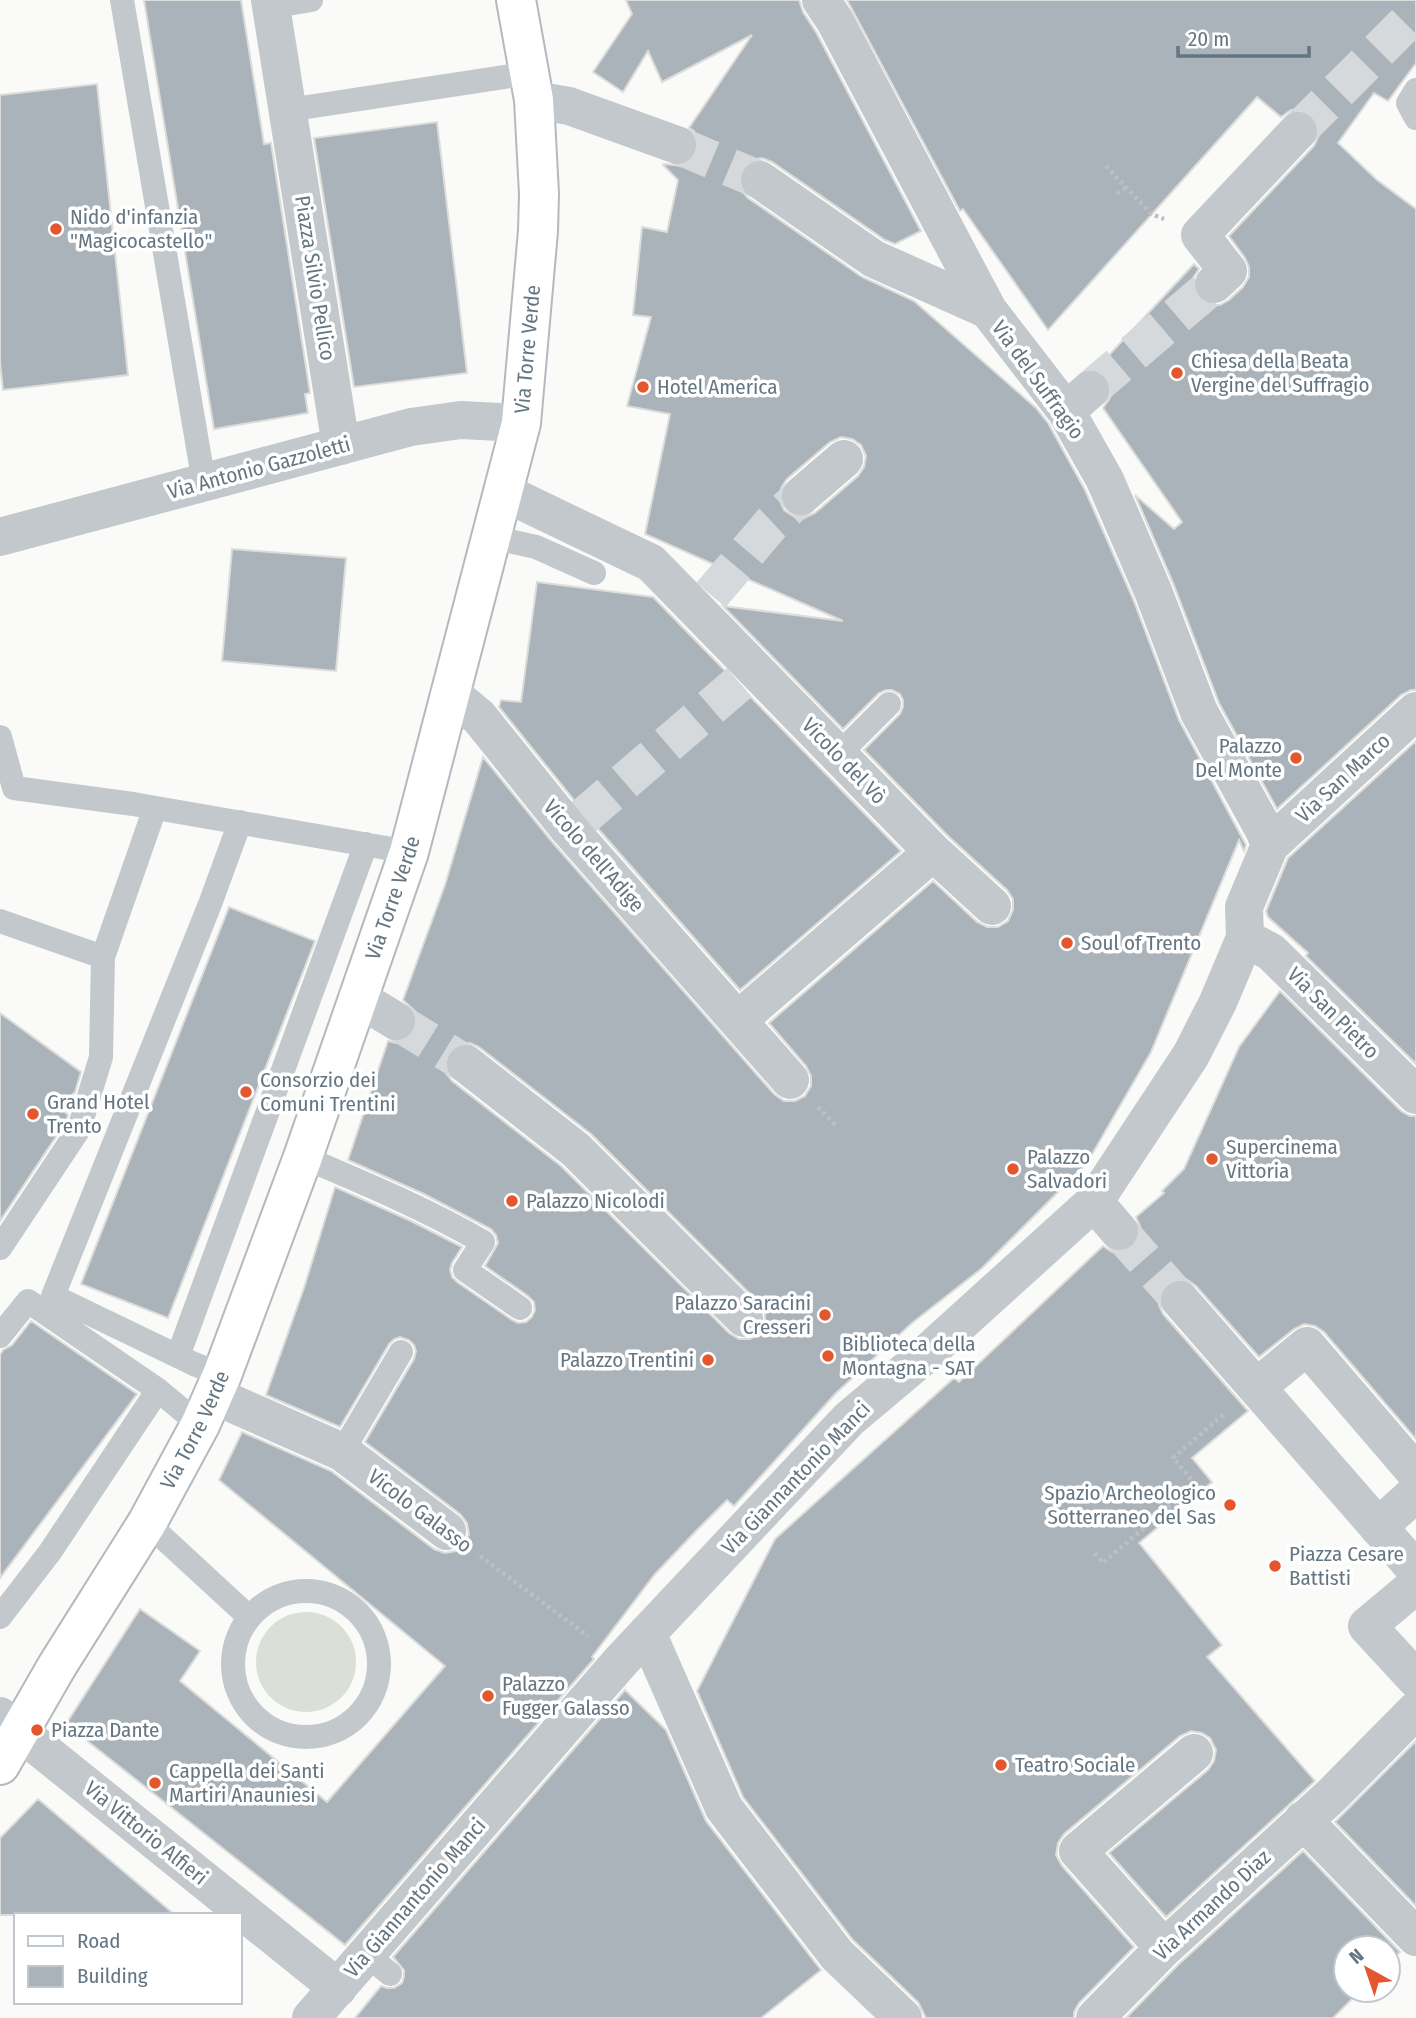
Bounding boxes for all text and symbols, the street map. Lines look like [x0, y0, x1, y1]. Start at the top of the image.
scale bar [1178, 14, 1309, 58]
text: 20 m [1188, 26, 1229, 52]
street label: Piazza Silvio Pellico [289, 194, 341, 362]
place label: Nido d'infanzia "Magicocastello" [70, 204, 212, 254]
marker: Nido d'infanzia "Magicocastello" [48, 221, 64, 237]
street label: Via Torre Verde [509, 284, 546, 415]
street label: Via del Suffragio [986, 316, 1090, 444]
place label: Chiesa della Beata Vergine del Suffragio [1191, 348, 1369, 398]
marker: Chiesa della Beata Vergine del Suffragio [1169, 365, 1185, 381]
place label: Hotel America [657, 374, 777, 400]
marker: Hotel America [635, 379, 651, 395]
street label: Via Antonio Gazzoletti [165, 431, 353, 505]
street label: Vicolo del Vò [796, 712, 892, 810]
street label: Via San Marco [1290, 728, 1396, 828]
place label: Palazzo Del Monte [1195, 733, 1282, 783]
marker: Palazzo Del Monte [1288, 750, 1304, 766]
street label: Vicolo dell'Adige [538, 794, 650, 918]
street label: Via Torre Verde [360, 833, 426, 963]
place label: Soul of Trento [1081, 930, 1201, 956]
marker: Soul of Trento [1059, 935, 1075, 951]
street label: Via San Pietro [1282, 962, 1384, 1064]
place label: Consorzio dei Comuni Trentini [260, 1067, 396, 1117]
marker: Consorzio dei Comuni Trentini [238, 1084, 254, 1100]
place label: Grand Hotel Trento [47, 1089, 150, 1139]
marker: Grand Hotel Trento [25, 1106, 41, 1122]
place label: Supercinema Vittoria [1226, 1134, 1338, 1184]
place label: Palazzo Salvadori [1027, 1144, 1107, 1194]
marker: Supercinema Vittoria [1204, 1151, 1220, 1167]
marker: Palazzo Salvadori [1005, 1161, 1021, 1177]
place label: Palazzo Nicolodi [526, 1188, 665, 1214]
marker: Palazzo Nicolodi [504, 1193, 520, 1209]
place label: Palazzo Saracini Cresseri [675, 1290, 811, 1340]
marker: Palazzo Saracini Cresseri [817, 1307, 833, 1323]
place label: Biblioteca della Montagna - SAT [842, 1331, 976, 1381]
place label: Palazzo Trentini [560, 1347, 694, 1373]
marker: Biblioteca della Montagna - SAT [820, 1348, 836, 1364]
marker: Palazzo Trentini [700, 1352, 716, 1368]
street label: Via Torre Verde [155, 1367, 235, 1494]
street label: Via Giannantonio Manci [716, 1396, 876, 1560]
street label: Vicolo Galasso [363, 1463, 477, 1559]
place label: Spazio Archeologico Sotterraneo del Sas [1044, 1480, 1216, 1530]
marker: Spazio Archeologico Sotterraneo del Sas [1222, 1497, 1238, 1513]
place label: Piazza Cesare Battisti [1289, 1541, 1404, 1591]
marker: Piazza Cesare Battisti [1267, 1558, 1283, 1574]
place label: Palazzo Fugger Galasso [502, 1671, 630, 1721]
marker: Palazzo Fugger Galasso [480, 1688, 496, 1704]
place label: Piazza Dante [51, 1717, 159, 1743]
marker: Piazza Dante [29, 1722, 45, 1738]
place label: Teatro Sociale [1015, 1752, 1135, 1778]
marker: Teatro Sociale [993, 1757, 1009, 1773]
place label: Cappella dei Santi Martiri Anauniesi [169, 1758, 324, 1808]
street label: Via Vittorio Alfieri [79, 1775, 213, 1891]
marker: Cappella dei Santi Martiri Anauniesi [147, 1775, 163, 1791]
street label: Via Giannantonio Manci [339, 1813, 491, 1983]
street label: Via Armando Diaz [1148, 1844, 1276, 1966]
legend [14, 1913, 242, 2004]
text: Road [77, 1928, 121, 1954]
north arrow [1332, 1934, 1402, 2004]
text: N [1345, 1944, 1368, 1969]
text: Building [77, 1963, 148, 1989]

